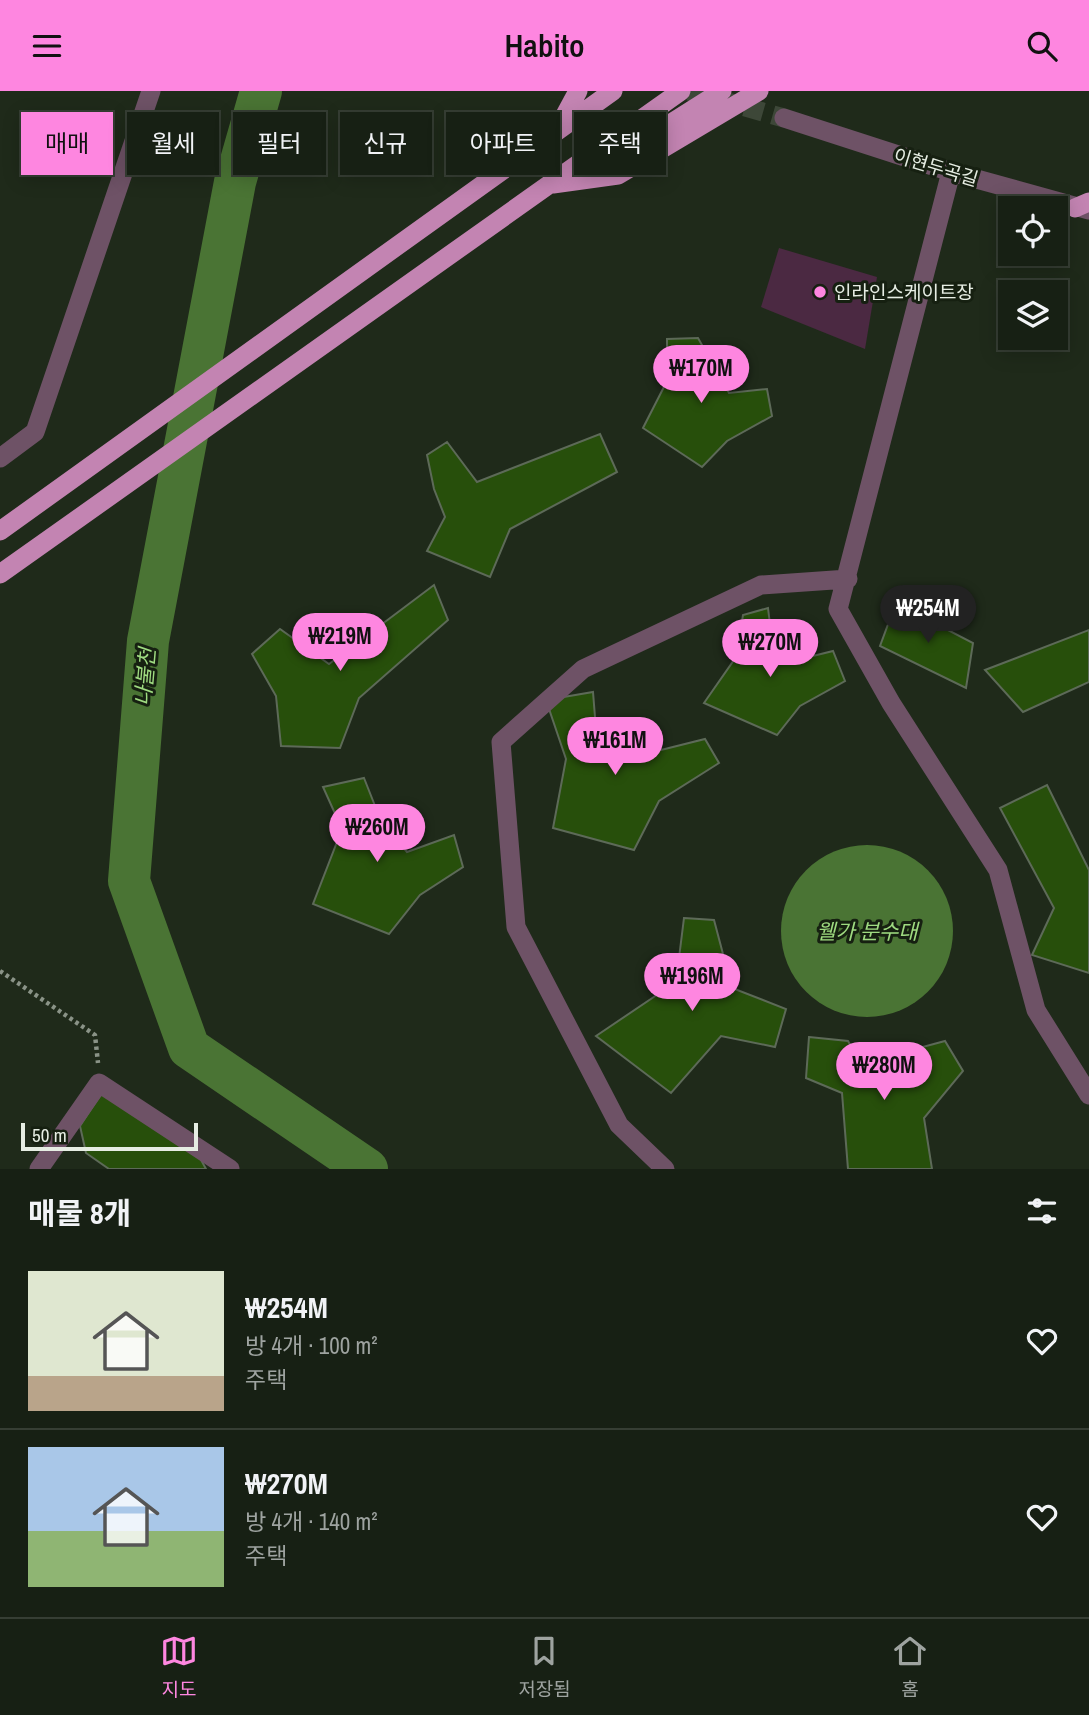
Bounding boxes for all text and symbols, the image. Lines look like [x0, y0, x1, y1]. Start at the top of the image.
text: Habito [504, 24, 585, 67]
icon: menu [28, 27, 66, 65]
icon: search [1023, 27, 1061, 65]
chip: 매매 [21, 112, 113, 175]
chip: 월세 [127, 112, 219, 175]
chip: 필터 [233, 112, 326, 175]
chip: 신규 [340, 112, 432, 175]
chip: 아파트 [446, 112, 560, 175]
chip: 주택 [574, 112, 666, 175]
street label: 이현두곡길 [890, 142, 982, 192]
map controls [998, 196, 1068, 350]
button: locate [998, 196, 1068, 266]
place label: 인라인스케이트장 [834, 279, 974, 305]
button: layers [998, 280, 1068, 350]
marker: 인라인스케이트장 [812, 284, 828, 300]
pin: ₩170M [652, 345, 750, 405]
text: ₩170M [669, 352, 733, 383]
pin: ₩254M [879, 585, 977, 645]
text: ₩254M [896, 592, 960, 623]
pin: ₩219M [291, 613, 389, 673]
pin: ₩270M [721, 619, 819, 679]
text: ₩219M [308, 620, 372, 651]
text: ₩270M [738, 626, 802, 657]
water label: 나불천 [128, 644, 162, 707]
pin: ₩161M [566, 717, 664, 777]
text: ₩161M [583, 724, 647, 755]
pin: ₩260M [328, 805, 426, 864]
text: ₩260M [345, 811, 409, 842]
water label: 웰가 분수대 [816, 917, 920, 946]
pin: ₩196M [643, 953, 741, 1013]
text: ₩196M [660, 960, 724, 991]
pin: ₩280M [835, 1042, 933, 1102]
text: ₩280M [852, 1049, 916, 1080]
scale bar [21, 1120, 198, 1152]
text: 50 m [32, 1122, 67, 1148]
icon: filters [1023, 1192, 1061, 1230]
text: 매물 8개 [28, 1193, 131, 1233]
text: ₩254M [245, 1287, 328, 1327]
icon: home [84, 1299, 168, 1383]
icon: heart [1023, 1322, 1061, 1360]
text: 방 4개 · 100 m² [245, 1330, 377, 1361]
text: 주택 [245, 1364, 287, 1395]
text: ₩270M [245, 1463, 328, 1503]
icon: home [84, 1475, 168, 1559]
icon: heart [1023, 1498, 1061, 1536]
text: 방 4개 · 140 m² [245, 1506, 377, 1537]
text: 주택 [245, 1540, 287, 1571]
tab: 지도 [160, 1632, 198, 1702]
tab: 저장됨 [518, 1632, 571, 1702]
tab: 홈 [891, 1632, 929, 1702]

